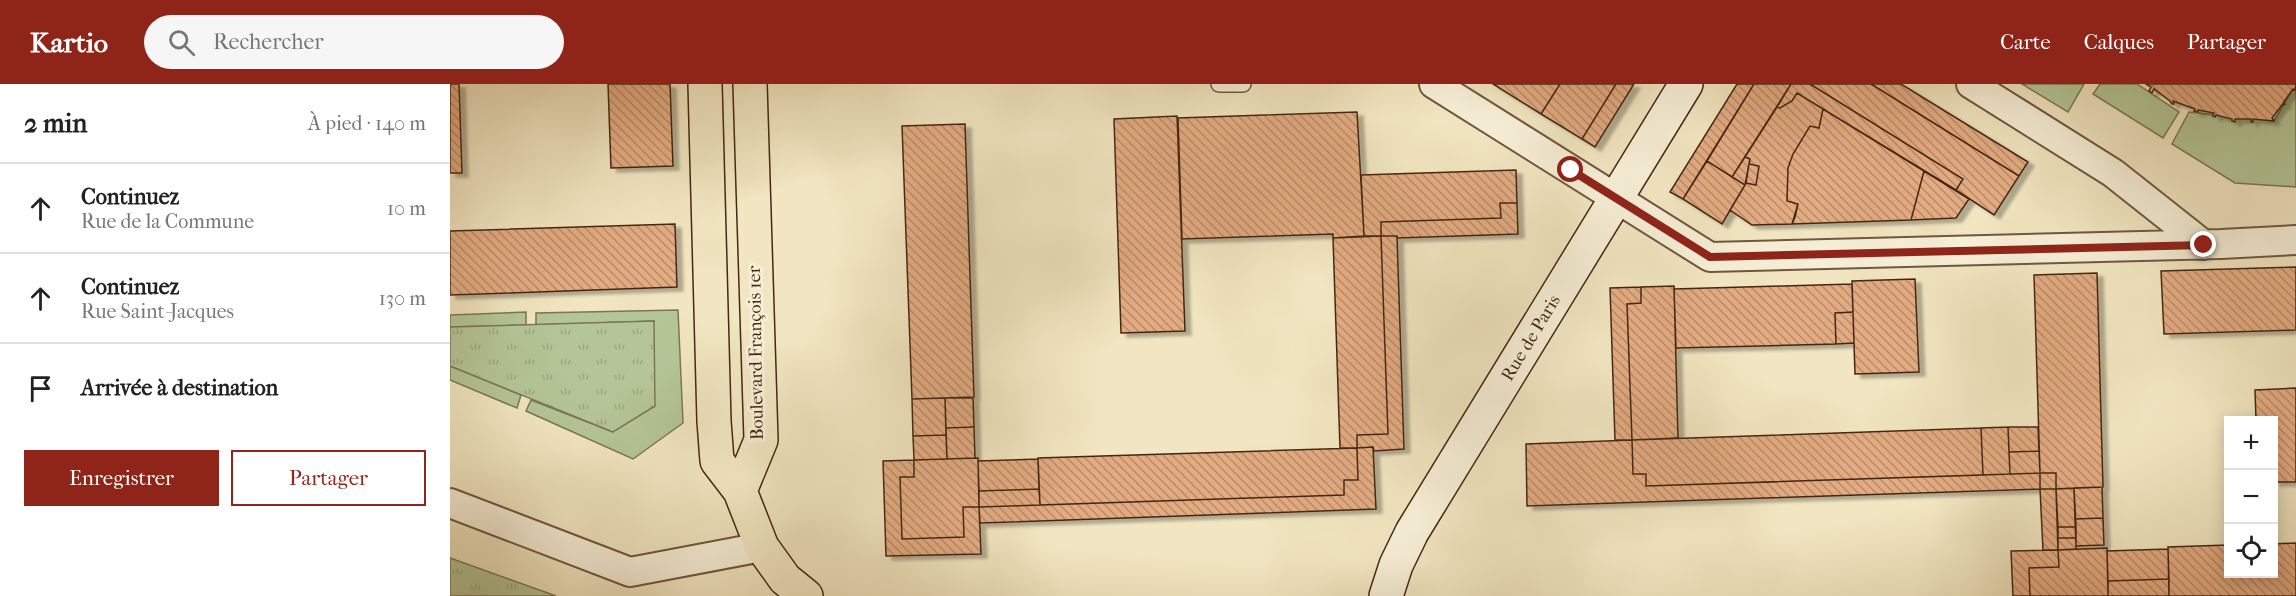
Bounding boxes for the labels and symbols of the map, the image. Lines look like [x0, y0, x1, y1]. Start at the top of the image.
route start [1557, 156, 1583, 182]
route end [2190, 231, 2216, 257]
street label: Boulevard François 1er [744, 265, 768, 440]
street label: Rue de Paris [1497, 291, 1565, 385]

